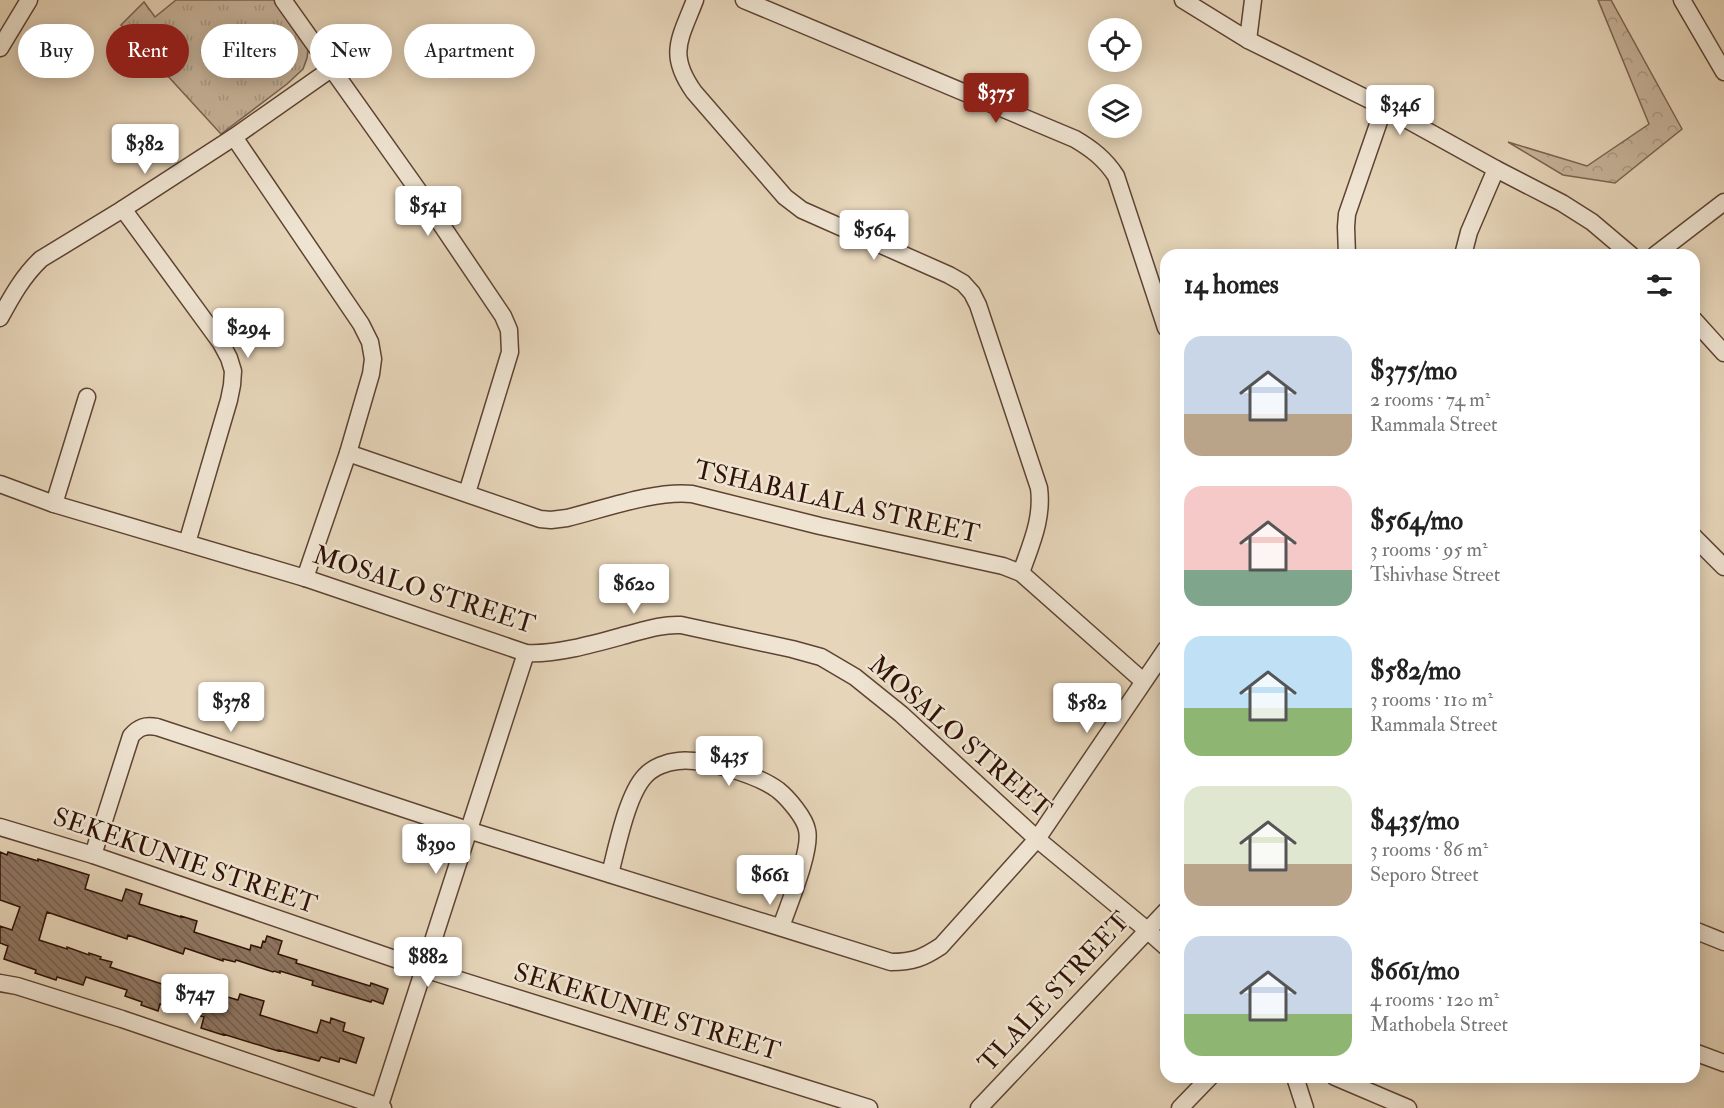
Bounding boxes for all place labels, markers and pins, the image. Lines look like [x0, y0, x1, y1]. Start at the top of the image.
pin: $375 [960, 73, 1032, 124]
pin: $346 [1364, 85, 1436, 136]
pin: $382 [109, 124, 181, 175]
pin: $541 [392, 186, 464, 237]
pin: $564 [838, 210, 910, 261]
pin: $294 [212, 308, 284, 359]
pin: $620 [598, 564, 670, 615]
pin: $378 [195, 682, 267, 733]
pin: $582 [1051, 683, 1123, 734]
pin: $435 [693, 736, 765, 787]
pin: $390 [400, 824, 472, 875]
pin: $661 [734, 855, 806, 906]
pin: $882 [392, 937, 464, 988]
pin: $747 [159, 974, 231, 1025]

